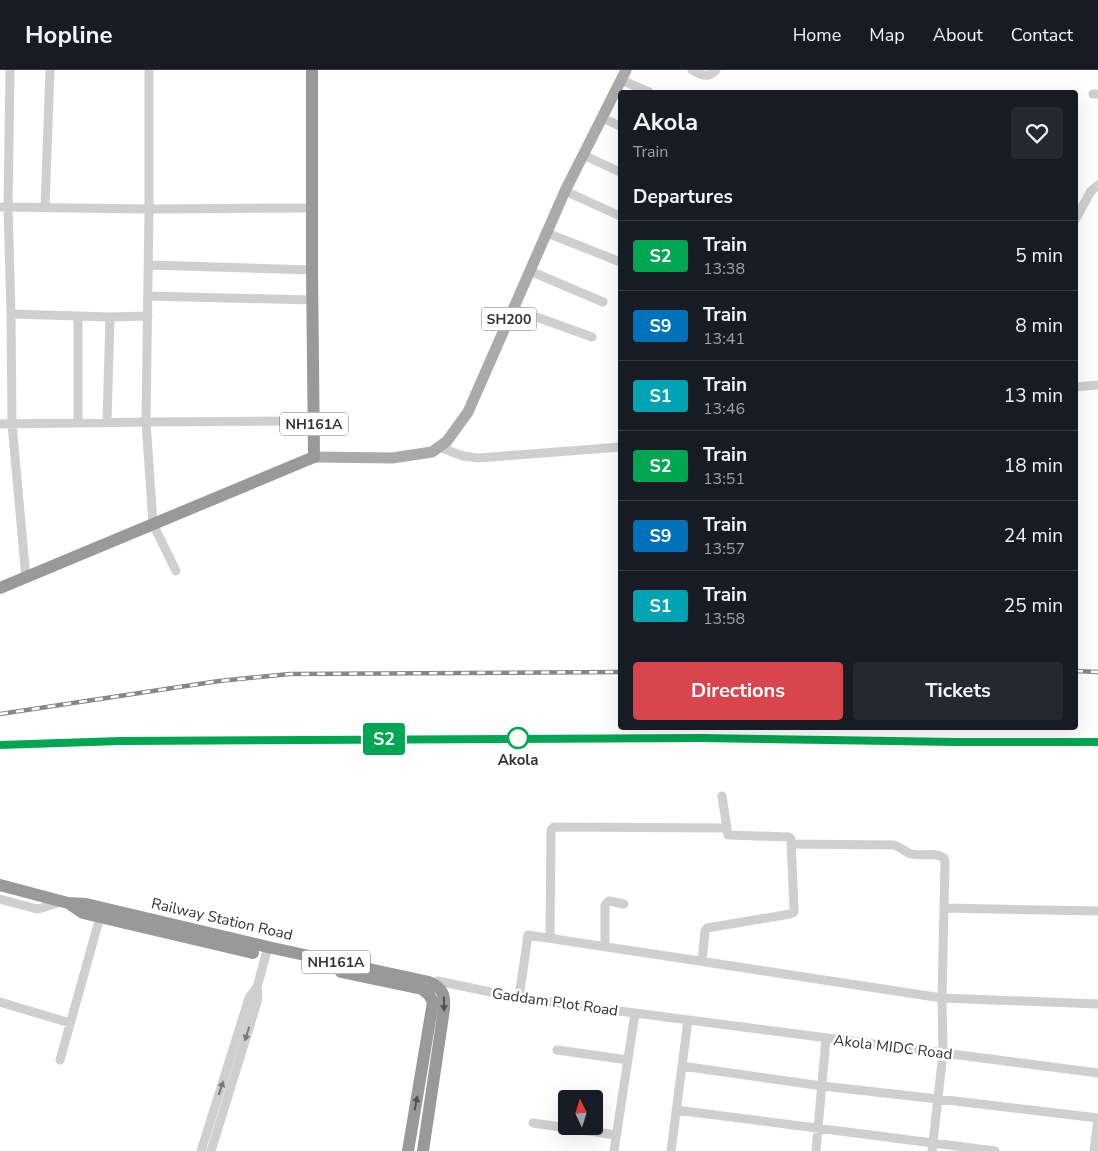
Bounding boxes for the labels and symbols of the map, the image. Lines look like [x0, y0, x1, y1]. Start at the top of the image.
road number: SH200 [482, 308, 536, 330]
road number: NH161A [280, 412, 348, 436]
line badge: S2 [362, 723, 406, 755]
marker: Akola [507, 727, 529, 749]
place label: Akola [498, 750, 538, 770]
street label: Railway Station Road [149, 893, 295, 945]
road number: NH161A [302, 950, 370, 974]
street label: Gaddam Plot Road [491, 983, 619, 1021]
one-way arrow [440, 996, 448, 1012]
one-way arrow [243, 1027, 251, 1042]
street label: Akola MIDC Road [832, 1030, 954, 1064]
one-way arrow [217, 1080, 225, 1095]
north arrow [558, 1090, 602, 1135]
one-way arrow [413, 1095, 421, 1111]

